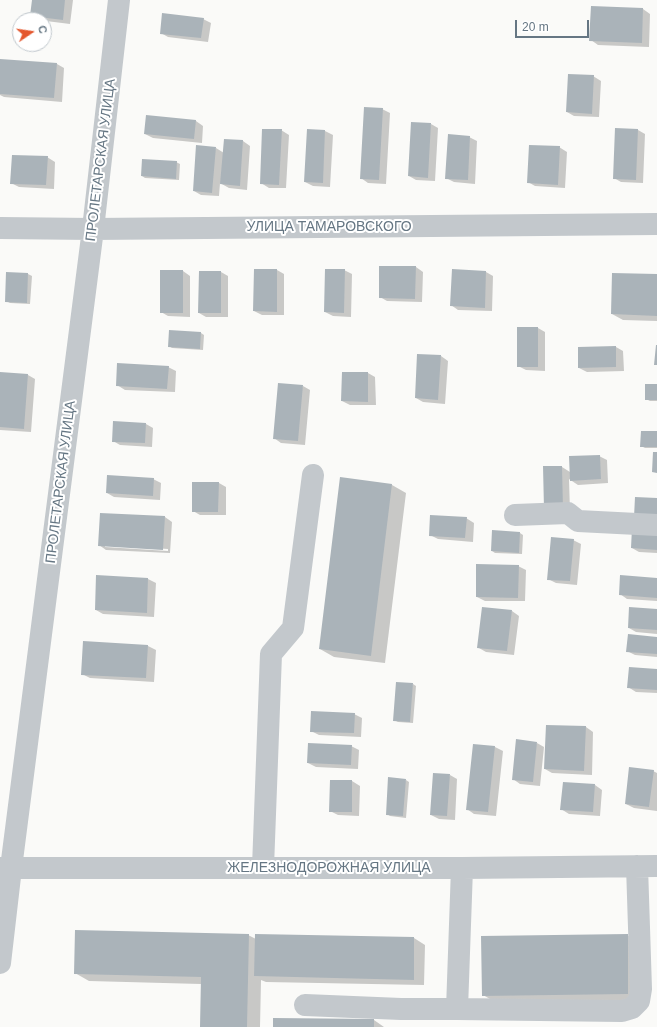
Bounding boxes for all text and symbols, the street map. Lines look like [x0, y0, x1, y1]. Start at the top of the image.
north arrow [12, 12, 52, 52]
scale bar [517, 12, 591, 38]
text: 20 m [522, 20, 549, 34]
text: С [36, 24, 49, 35]
street label: ПРОЛЕТАРСКАЯ УЛИЦА [83, 78, 119, 242]
street label: УЛИЦА ТАМАРОВСКОГО [246, 219, 412, 235]
street label: ПРОЛЕТАРСКАЯ УЛИЦА [43, 400, 79, 564]
street label: ЖЕЛЕЗНОДОРОЖНАЯ УЛИЦА [227, 860, 431, 876]

